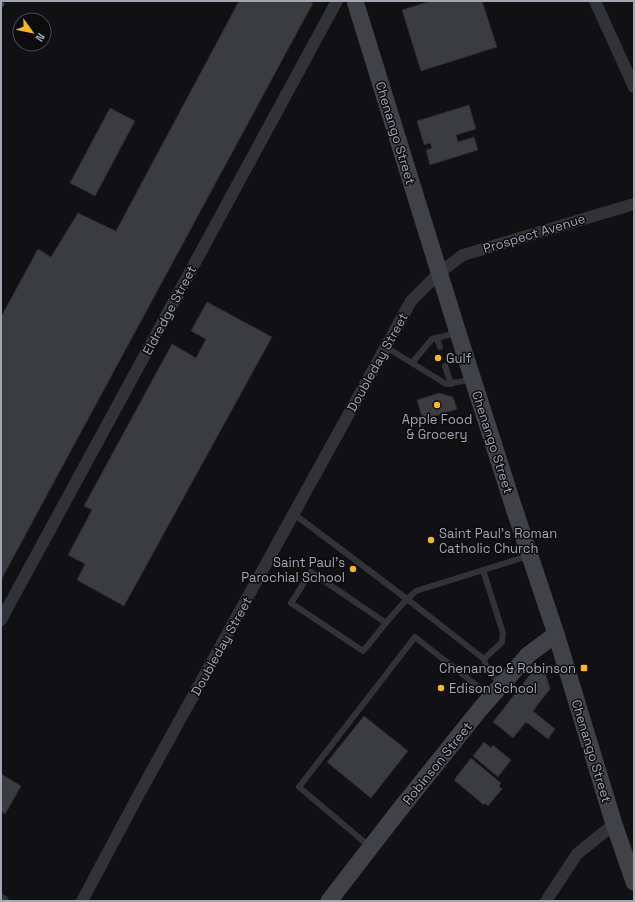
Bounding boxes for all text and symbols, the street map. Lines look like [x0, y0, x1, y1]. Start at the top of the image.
north arrow [12, 12, 52, 52]
text: N [33, 31, 48, 44]
street label: Chenango Street [372, 80, 419, 187]
street label: Prospect Avenue [481, 210, 587, 257]
street label: Eldredge Street [139, 263, 200, 358]
street label: Doubleday Street [343, 310, 412, 415]
place label: Gulf [446, 350, 472, 367]
marker: Gulf [433, 353, 443, 363]
street label: Chenango Street [468, 389, 517, 496]
marker: Apple Food & Grocery [432, 400, 442, 410]
place label: Apple Food & Grocery [402, 411, 472, 443]
place label: Saint Paul's Roman Catholic Church [439, 525, 557, 557]
marker: Saint Paul's Roman Catholic Church [426, 535, 436, 545]
place label: Saint Paul's Parochial School [241, 554, 345, 586]
marker: Saint Paul's Parochial School [348, 564, 358, 574]
street label: Doubleday Street [187, 594, 256, 699]
place label: Chenango & Robinson [439, 660, 576, 677]
marker: Chenango & Robinson [579, 663, 589, 673]
place label: Edison School [449, 680, 537, 697]
marker: Edison School [436, 683, 446, 693]
street label: Chenango Street [568, 698, 615, 805]
street label: Robinson Street [399, 718, 476, 808]

